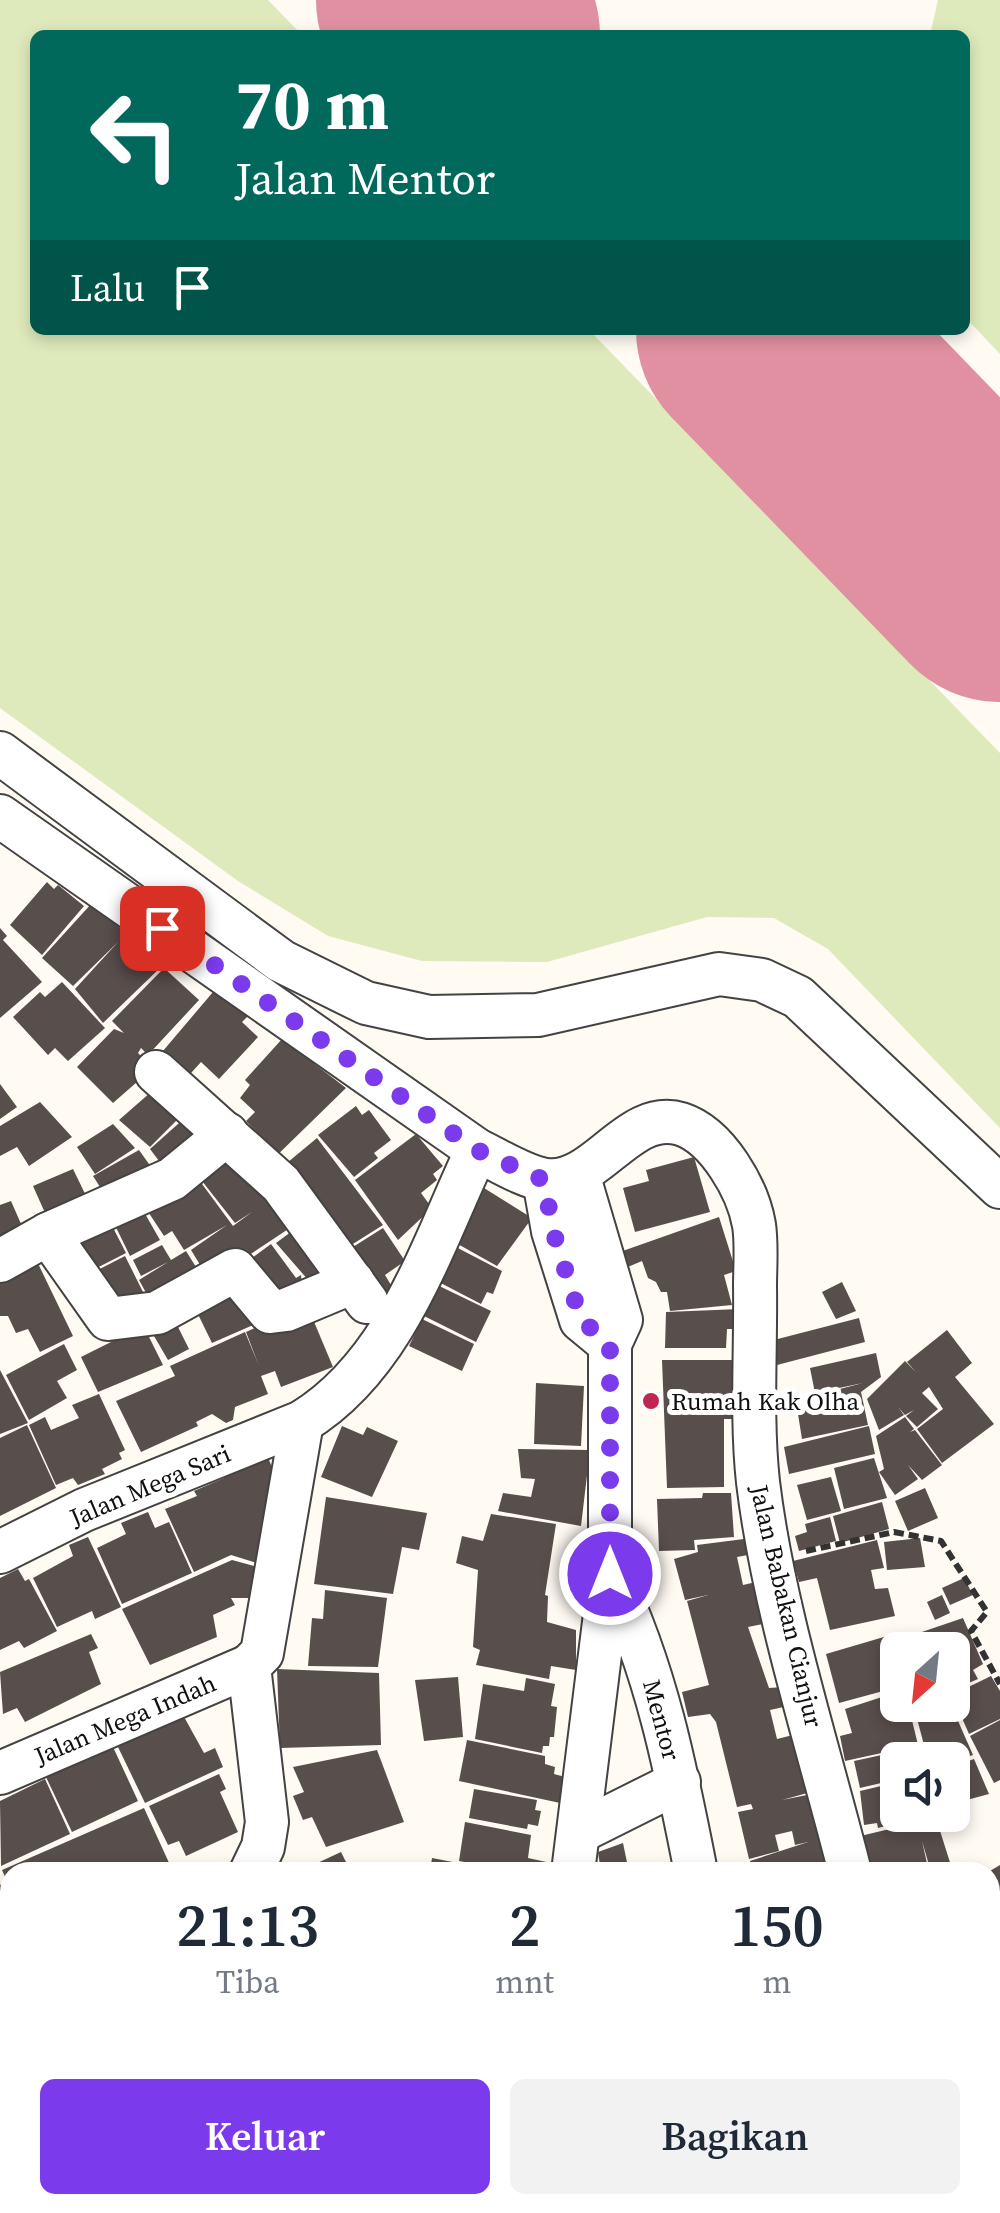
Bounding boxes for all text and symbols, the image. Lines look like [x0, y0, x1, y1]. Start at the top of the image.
text: 70 m [235, 56, 389, 152]
icon: left [70, 70, 200, 200]
text: Jalan Mentor [235, 147, 495, 209]
icon: arrive [165, 260, 220, 315]
text: Lalu [70, 262, 145, 314]
pin [120, 886, 205, 971]
icon: arrive [135, 901, 190, 956]
place label: Rumah Kak Olha [671, 1384, 859, 1418]
marker: Rumah Kak Olha [640, 1390, 662, 1412]
street label: Jalan Mega Sari [64, 1436, 236, 1535]
street label: Jalan Babakan Cianjur [742, 1480, 832, 1731]
position arrow [558, 1522, 662, 1626]
north arrow [880, 1632, 970, 1722]
map controls [880, 1632, 970, 1832]
street label: Jalan Mega Indah [28, 1665, 221, 1773]
street label: Mentor [635, 1676, 689, 1765]
button: sound [880, 1742, 970, 1832]
text: 21:13 [176, 1884, 319, 1966]
text: 2 [509, 1884, 540, 1966]
text: 150 [730, 1884, 824, 1966]
text: Tiba [216, 1960, 279, 2004]
text: mnt [495, 1960, 554, 2004]
text: m [762, 1960, 791, 2004]
button: Keluar [40, 2079, 490, 2194]
button: Bagikan [510, 2079, 960, 2194]

